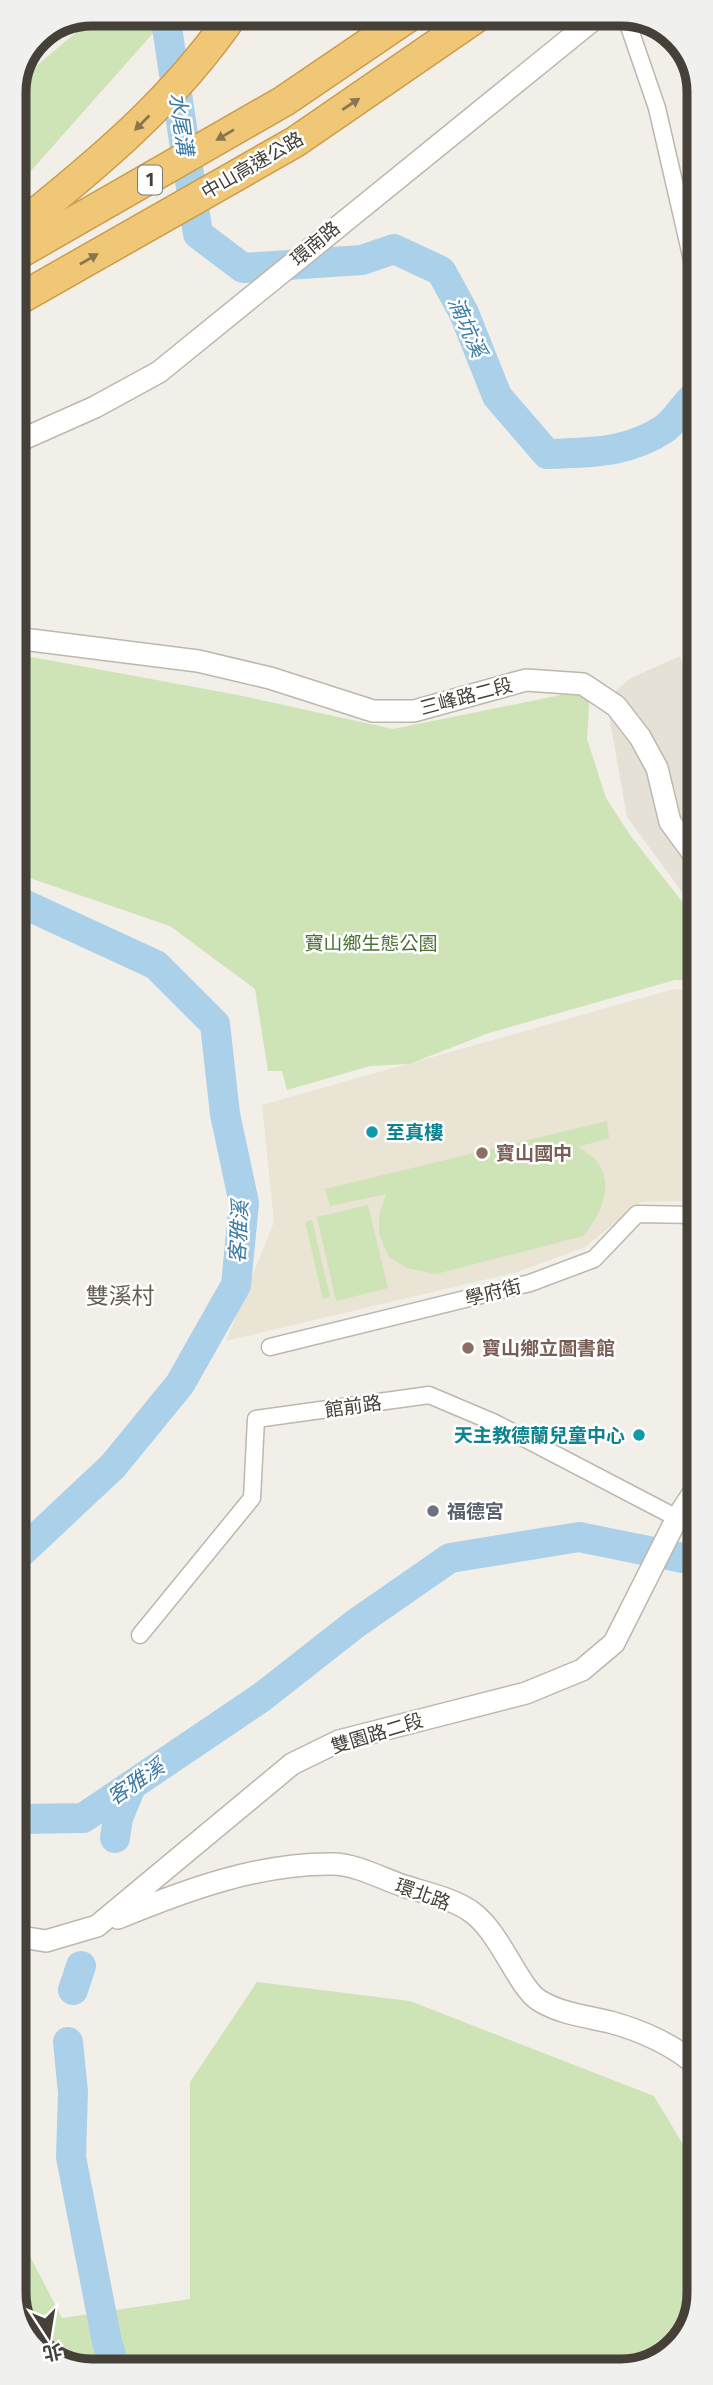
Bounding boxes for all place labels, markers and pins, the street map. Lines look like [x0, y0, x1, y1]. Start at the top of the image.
place label: 至真樓 [386, 1121, 443, 1144]
marker: 至真樓 [364, 1124, 380, 1140]
place label: 寶山國中 [496, 1142, 572, 1165]
marker: 寶山國中 [474, 1145, 490, 1161]
place label: 寶山鄉立圖書館 [482, 1337, 615, 1360]
marker: 寶山鄉立圖書館 [460, 1340, 476, 1356]
place label: 天主教德蘭兒童中心 [454, 1424, 625, 1447]
marker: 天主教德蘭兒童中心 [631, 1427, 647, 1443]
place label: 福德宮 [447, 1500, 504, 1523]
marker: 福德宮 [425, 1503, 441, 1519]

